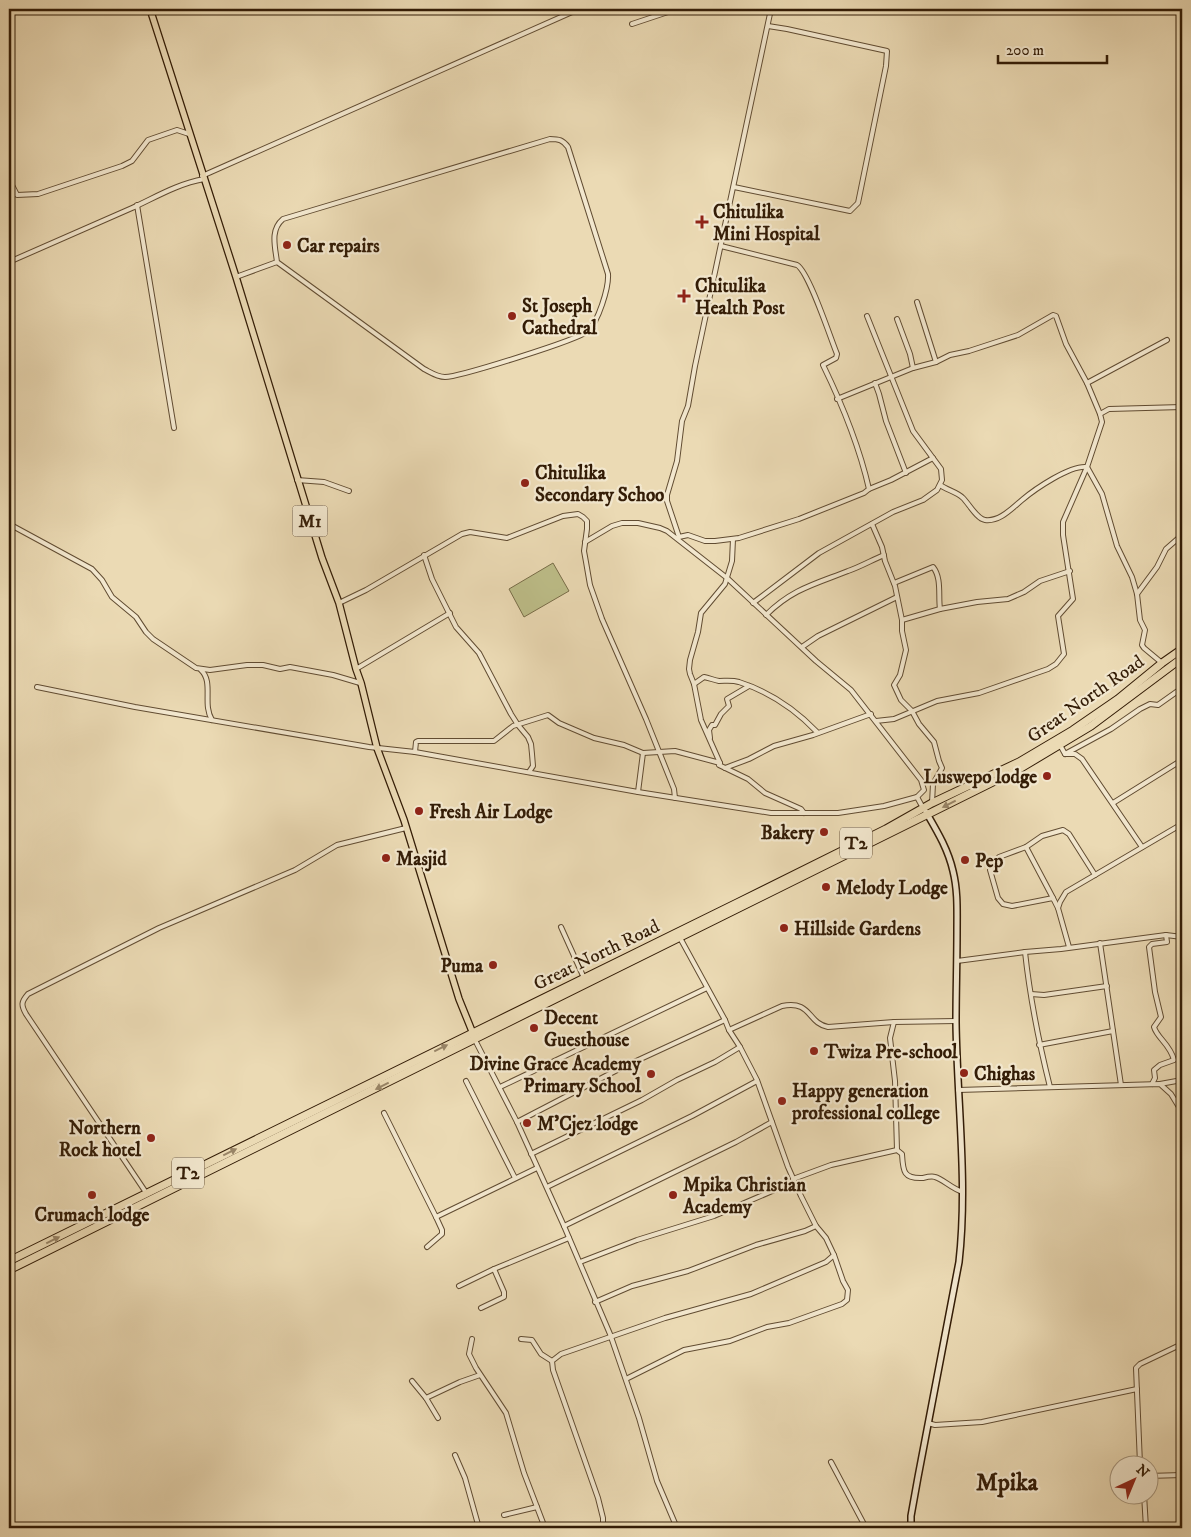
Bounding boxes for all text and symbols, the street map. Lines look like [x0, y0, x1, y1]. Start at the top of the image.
scale bar [998, 32, 1107, 64]
text: 200 m [1006, 41, 1044, 60]
place label: Chitulika Mini Hospital [713, 201, 820, 246]
marker: Chitulika Mini Hospital [695, 215, 709, 229]
place label: Car repairs [297, 235, 380, 258]
marker: Car repairs [281, 239, 293, 251]
place label: Chitulika Health Post [695, 275, 786, 320]
marker: Chitulika Health Post [677, 289, 691, 303]
place label: St Joseph Cathedral [522, 295, 597, 340]
marker: St Joseph Cathedral [506, 310, 518, 322]
place label: Chitulika Secondary Schoo [535, 462, 664, 507]
marker: Chitulika Secondary Schoo [519, 477, 531, 489]
road number: M1 [292, 506, 328, 536]
street label: Great North Road [1023, 650, 1149, 748]
place label: Luswepo lodge [923, 766, 1037, 789]
marker: Luswepo lodge [1041, 770, 1053, 782]
place label: Fresh Air Lodge [429, 801, 553, 824]
one-way arrow [942, 801, 956, 809]
marker: Fresh Air Lodge [413, 805, 425, 817]
place label: Bakery [761, 822, 815, 845]
marker: Bakery [818, 826, 830, 838]
road number: T2 [840, 828, 872, 858]
place label: Masjid [396, 848, 447, 872]
place label: Pep [975, 850, 1004, 873]
marker: Masjid [380, 852, 392, 864]
marker: Pep [959, 854, 971, 866]
place label: Melody Lodge [836, 877, 948, 900]
marker: Melody Lodge [820, 881, 832, 893]
street label: Great North Road [530, 915, 664, 996]
place label: Hillside Gardens [794, 918, 922, 941]
marker: Hillside Gardens [778, 922, 790, 934]
place label: Puma [440, 955, 484, 978]
marker: Puma [487, 959, 499, 971]
place label: Decent Guesthouse [544, 1007, 629, 1052]
marker: Decent Guesthouse [528, 1022, 540, 1034]
place label: Twiza Pre-school [823, 1041, 958, 1064]
one-way arrow [434, 1044, 449, 1052]
marker: Twiza Pre-school [808, 1045, 820, 1057]
place label: Divine Grace Academy Primary School [469, 1053, 642, 1098]
place label: Chighas [974, 1063, 1036, 1086]
marker: Chighas [958, 1067, 970, 1079]
marker: Divine Grace Academy Primary School [645, 1068, 657, 1080]
place label: Happy generation professional college [791, 1080, 940, 1125]
one-way arrow [375, 1082, 389, 1090]
marker: Happy generation professional college [776, 1095, 788, 1107]
place label: M'Cjez lodge [537, 1113, 638, 1137]
place label: Northern Rock hotel [59, 1117, 142, 1162]
marker: M'Cjez lodge [521, 1117, 533, 1129]
marker: Northern Rock hotel [145, 1132, 157, 1144]
one-way arrow [222, 1148, 237, 1156]
road number: T2 [172, 1158, 204, 1188]
place label: Mpika Christian Academy [682, 1174, 807, 1219]
marker: Crumach lodge [86, 1189, 98, 1201]
marker: Mpika Christian Academy [667, 1189, 679, 1201]
place label: Crumach lodge [35, 1204, 150, 1227]
one-way arrow [46, 1236, 60, 1244]
north arrow [1108, 1454, 1158, 1504]
text: N [1132, 1461, 1153, 1482]
district label: Mpika [976, 1468, 1039, 1498]

